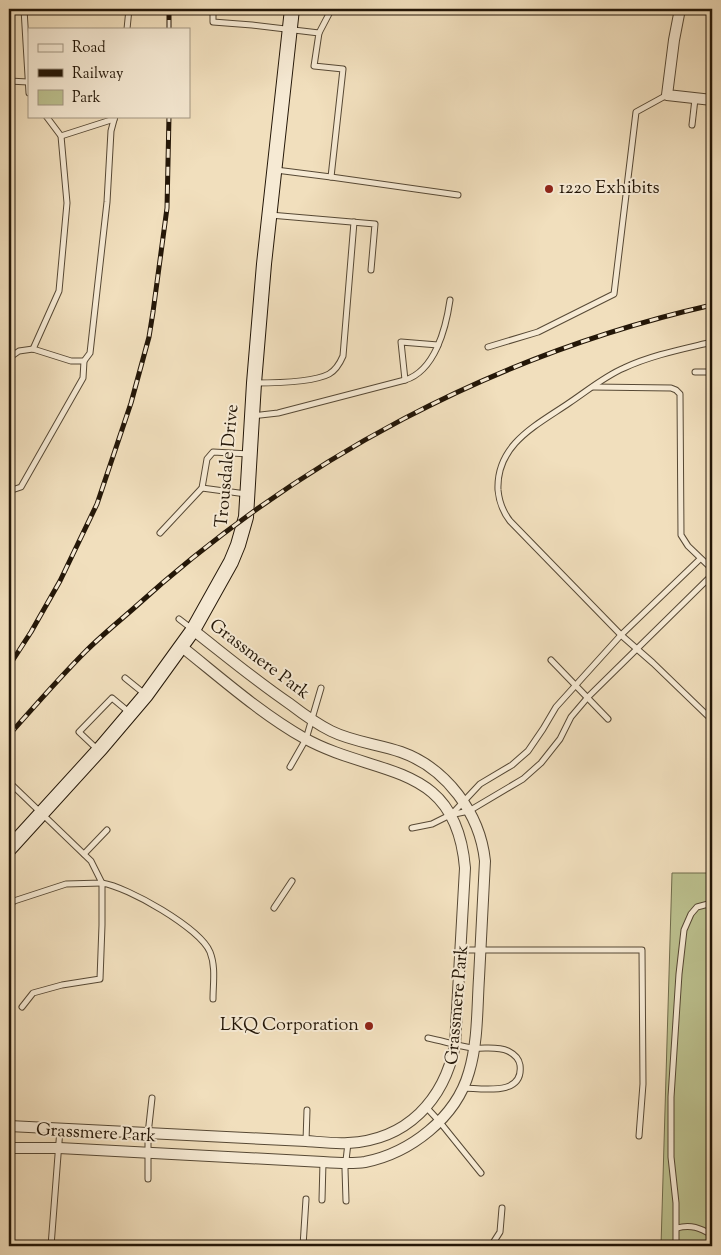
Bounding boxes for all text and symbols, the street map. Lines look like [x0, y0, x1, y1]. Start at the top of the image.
legend [28, 28, 190, 118]
text: Road [72, 38, 106, 59]
text: Railway [72, 64, 124, 85]
text: Park [72, 88, 101, 109]
place label: 1220 Exhibits [559, 176, 660, 202]
marker: 1220 Exhibits [543, 183, 555, 195]
street label: Trousdale Drive [210, 403, 246, 529]
street label: Grassmere Park [203, 613, 315, 707]
street label: Grassmere Park [440, 944, 476, 1066]
place label: LKQ Corporation [220, 1013, 359, 1039]
marker: LKQ Corporation [363, 1020, 375, 1032]
street label: Grassmere Park [35, 1118, 157, 1150]

